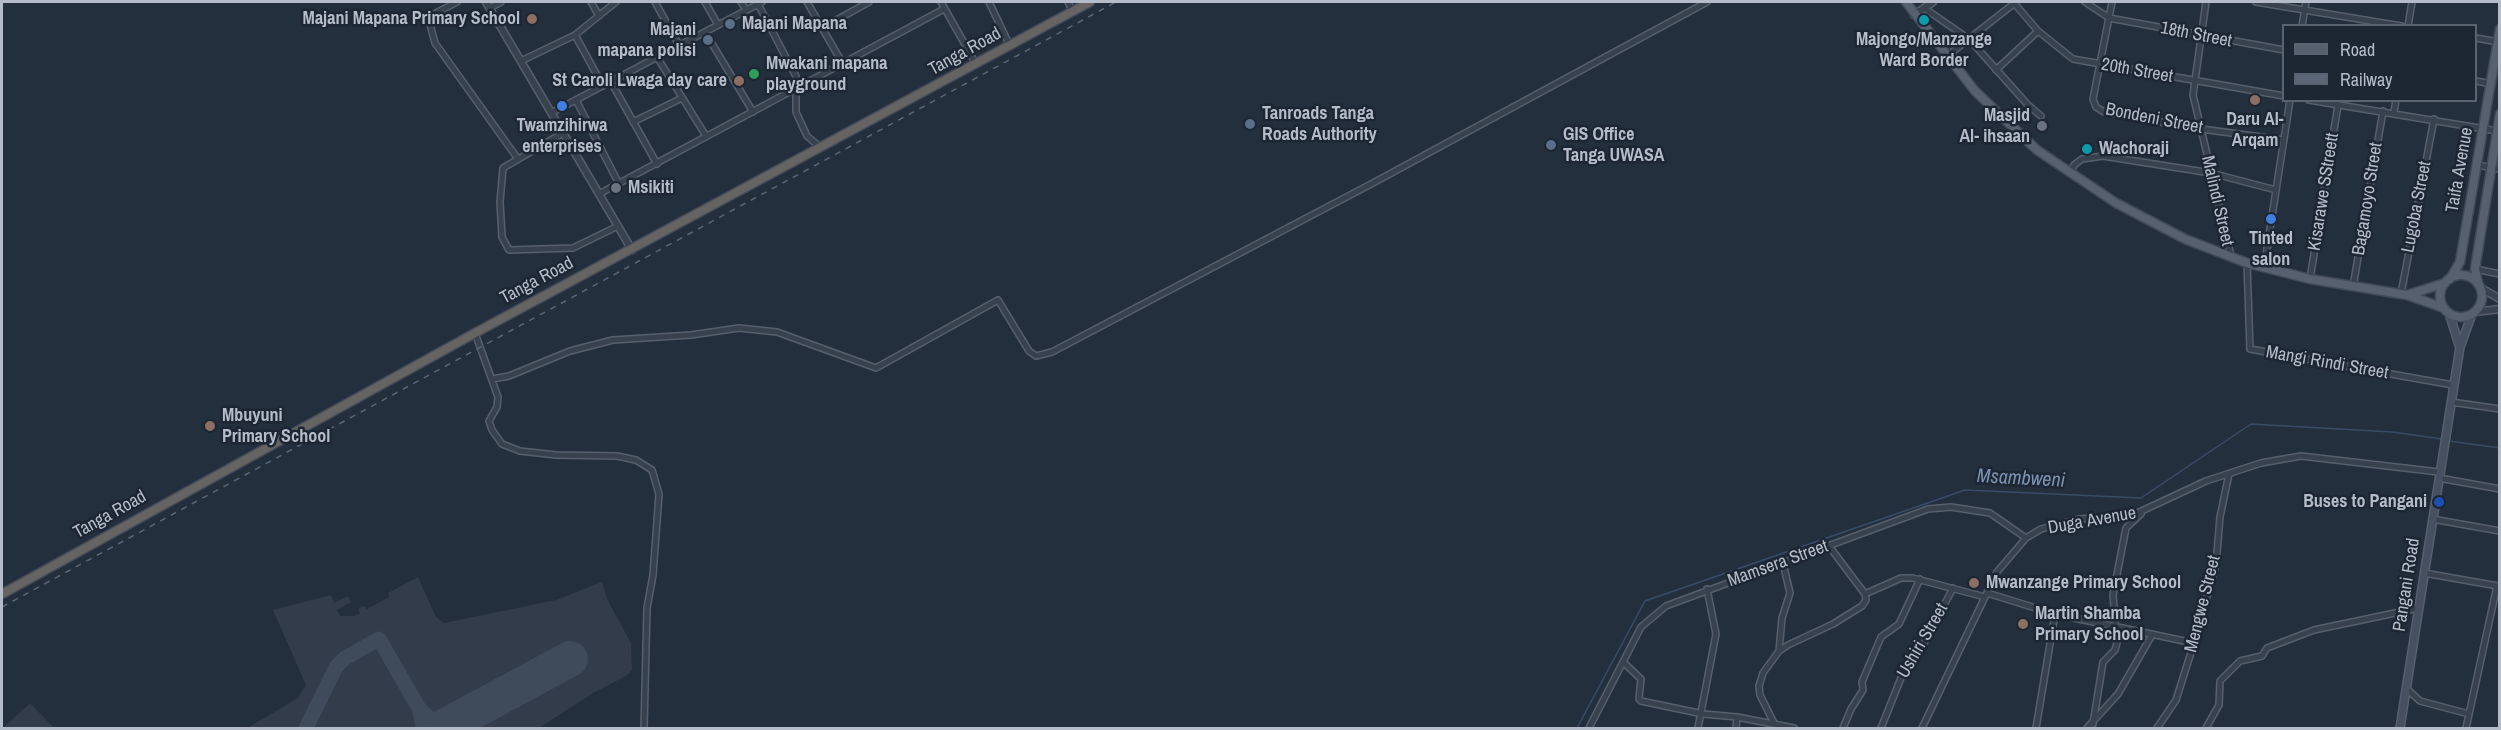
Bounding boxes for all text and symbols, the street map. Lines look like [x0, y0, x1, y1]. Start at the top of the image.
place label: Majani Mapana Primary School [303, 8, 520, 30]
marker: Majani Mapana Primary School [525, 12, 539, 26]
place label: Majani Mapana [742, 13, 847, 35]
marker: Majongo/Manzange Ward Border [1917, 13, 1931, 27]
marker: Majani Mapana [723, 17, 737, 31]
street label: 18th Street [2158, 18, 2234, 52]
place label: Majani mapana polisi [598, 19, 696, 62]
street label: Tanga Road [925, 23, 1005, 81]
legend [2282, 24, 2477, 102]
place label: Majongo/Manzange Ward Border [1856, 29, 1992, 72]
marker: Majani mapana polisi [701, 33, 715, 47]
text: Road [2340, 37, 2375, 62]
place label: Mwakani mapana playground [766, 53, 887, 96]
street label: 20th Street [2100, 54, 2174, 88]
marker: Mwakani mapana playground [747, 67, 761, 81]
text: Railway [2340, 67, 2393, 92]
place label: St Caroli Lwaga day care [552, 70, 727, 92]
marker: St Caroli Lwaga day care [732, 74, 746, 88]
marker: Daru Al- Arqam [2248, 93, 2262, 107]
marker: Twamzihirwa enterprises [555, 99, 569, 113]
street label: Bondeni Street [2104, 99, 2204, 139]
place label: Tanroads Tanga Roads Authority [1262, 103, 1377, 146]
place label: Masjid Al- ihsaan [1959, 105, 2030, 148]
place label: Daru Al- Arqam [2226, 109, 2284, 152]
place label: Twamzihirwa enterprises [517, 115, 607, 158]
marker: Tanroads Tanga Roads Authority [1243, 117, 1257, 131]
marker: Masjid Al- ihsaan [2035, 119, 2049, 133]
place label: GIS Office Tanga UWASA [1563, 124, 1664, 166]
street label: Taifa Avenue [2442, 126, 2478, 214]
street label: Kisarawe SStreett [2304, 132, 2344, 252]
marker: GIS Office Tanga UWASA [1544, 138, 1558, 152]
place label: Wachoraji [2099, 138, 2169, 160]
street label: Bagamoyo Street [2348, 141, 2388, 257]
marker: Wachoraji [2080, 142, 2094, 156]
street label: Malindi Street [2196, 154, 2238, 248]
street label: Lugoba Street [2398, 159, 2436, 255]
place label: Msikiti [628, 177, 674, 199]
marker: Msikiti [609, 181, 623, 195]
marker: Tinted salon [2264, 212, 2278, 226]
place label: Tinted salon [2249, 228, 2293, 270]
street label: Tanga Road [497, 253, 577, 309]
street label: Mangi Rindi Street [2264, 342, 2390, 384]
place label: Mbuyuni Primary School [222, 405, 330, 448]
marker: Mbuyuni Primary School [203, 419, 217, 433]
water label: Msambweni [1976, 465, 2066, 493]
street label: Tanga Road [70, 486, 150, 544]
place label: Buses to Pangani [2303, 491, 2427, 513]
marker: Buses to Pangani [2432, 495, 2446, 509]
street label: Duga Avenue [2046, 503, 2138, 539]
street label: Mamsera Street [1725, 536, 1831, 592]
street label: Pangani Road [2389, 537, 2425, 633]
street label: Mengwe Street [2181, 553, 2225, 655]
place label: Mwanzange Primary School [1986, 572, 2181, 594]
marker: Mwanzange Primary School [1967, 576, 1981, 590]
street label: Ushiri Street [1893, 600, 1953, 682]
place label: Martin Shamba Primary School [2035, 603, 2143, 646]
marker: Martin Shamba Primary School [2016, 617, 2030, 631]

